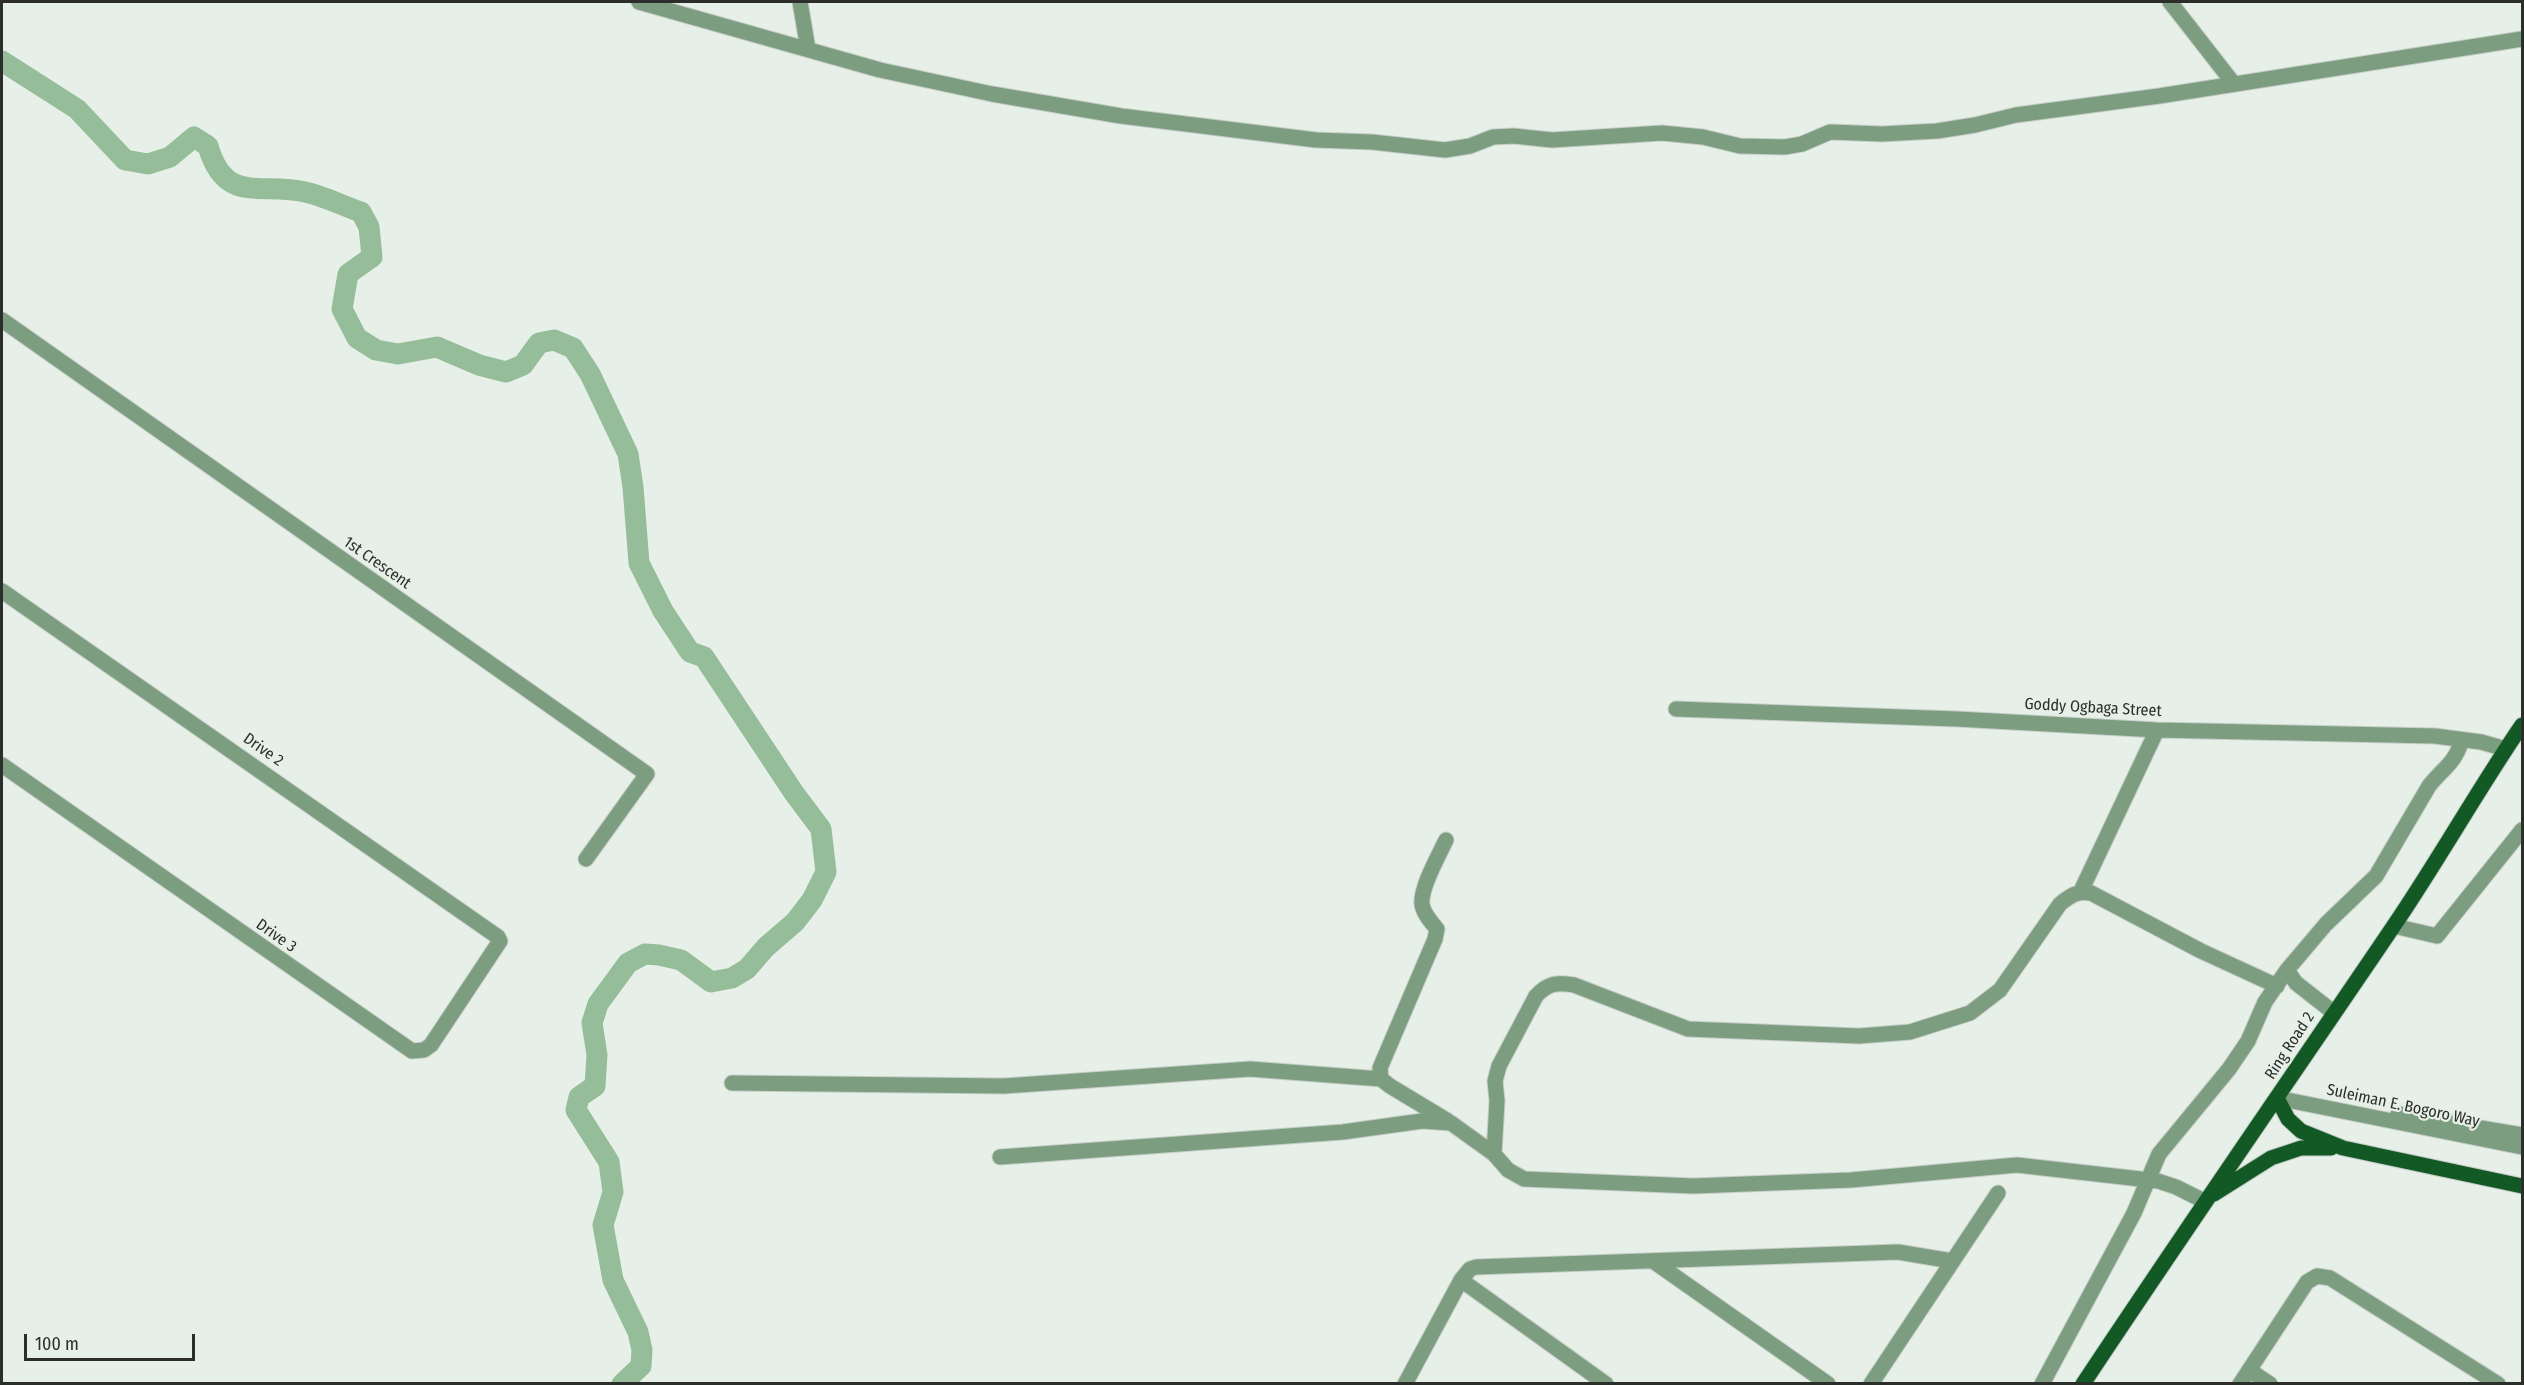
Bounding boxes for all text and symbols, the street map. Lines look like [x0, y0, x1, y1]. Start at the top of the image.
street label: 1st Crescent [340, 533, 414, 593]
street label: Goddy Ogbaga Street [2024, 695, 2162, 721]
street label: Drive 2 [239, 729, 287, 771]
street label: Drive 3 [252, 915, 300, 957]
street label: Ring Road 2 [2261, 1009, 2319, 1083]
street label: Suleiman E. Bogoro Way [2325, 1080, 2481, 1132]
scale bar [27, 1322, 198, 1360]
text: 100 m [35, 1333, 79, 1355]

